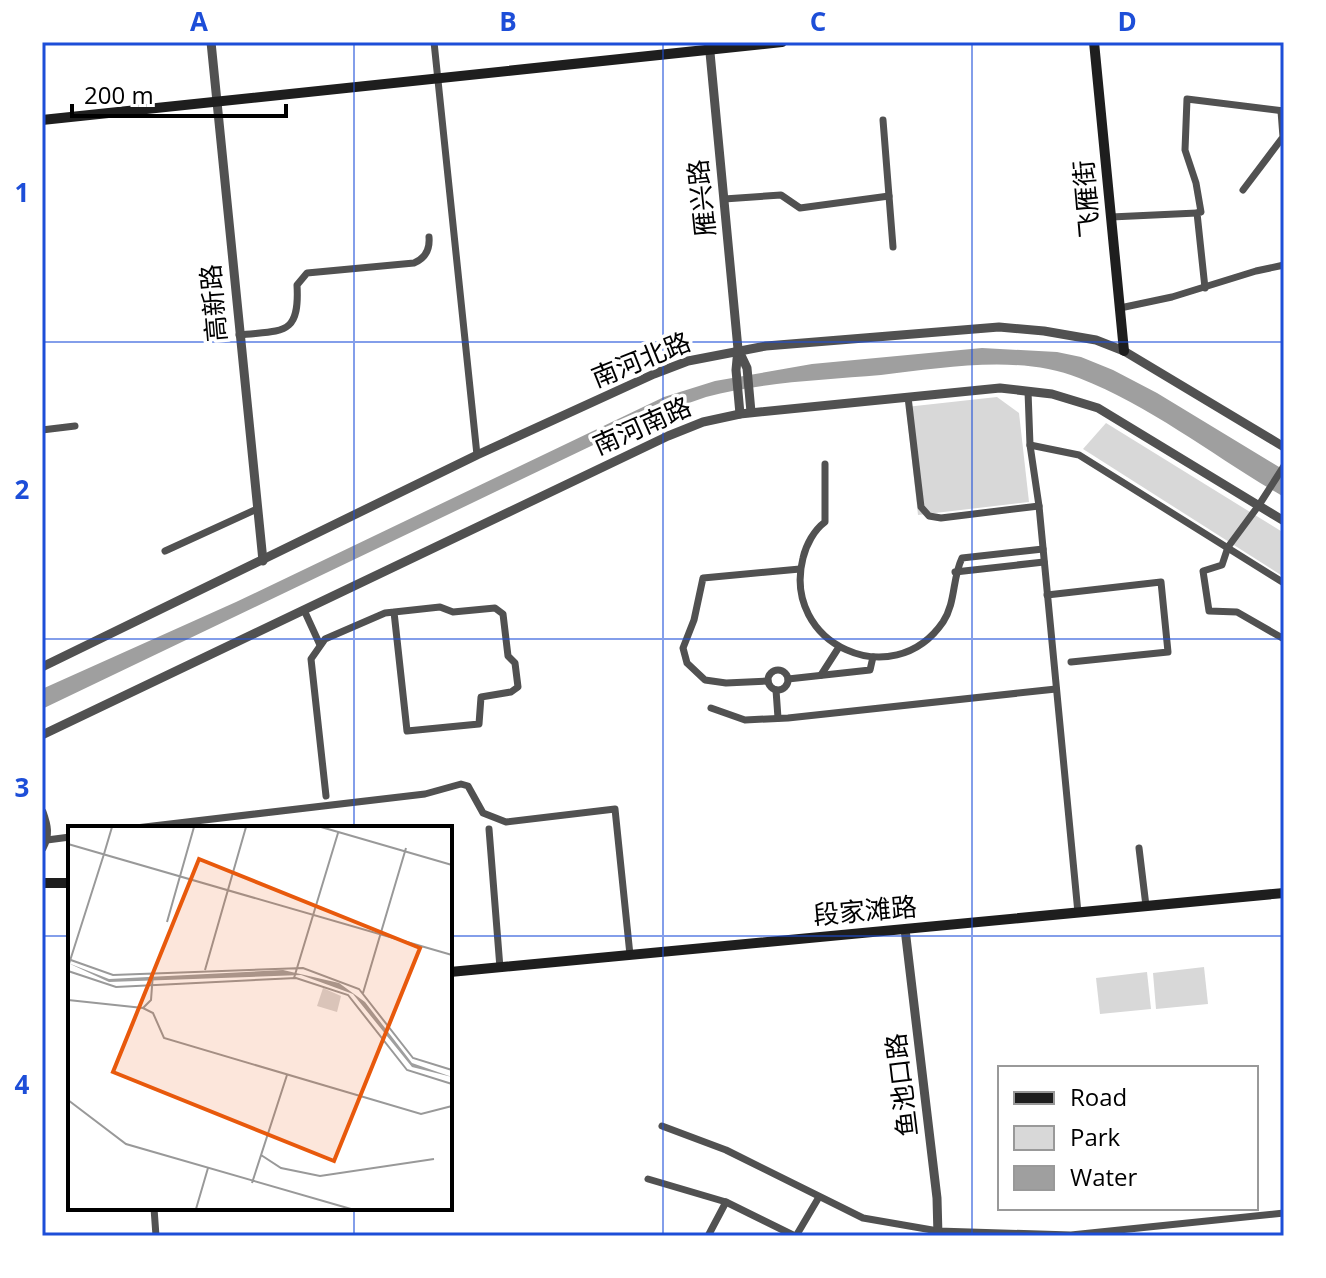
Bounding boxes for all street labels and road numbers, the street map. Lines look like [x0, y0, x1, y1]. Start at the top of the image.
street label: 雁兴路 [679, 157, 723, 239]
street label: 飞雁街 [1065, 159, 1107, 240]
street label: 高新路 [192, 263, 234, 344]
street label: 南河北路 [586, 323, 696, 395]
street label: 南河南路 [587, 387, 696, 463]
street label: 段家滩路 [812, 888, 918, 932]
street label: 鱼池口路 [877, 1031, 925, 1139]

